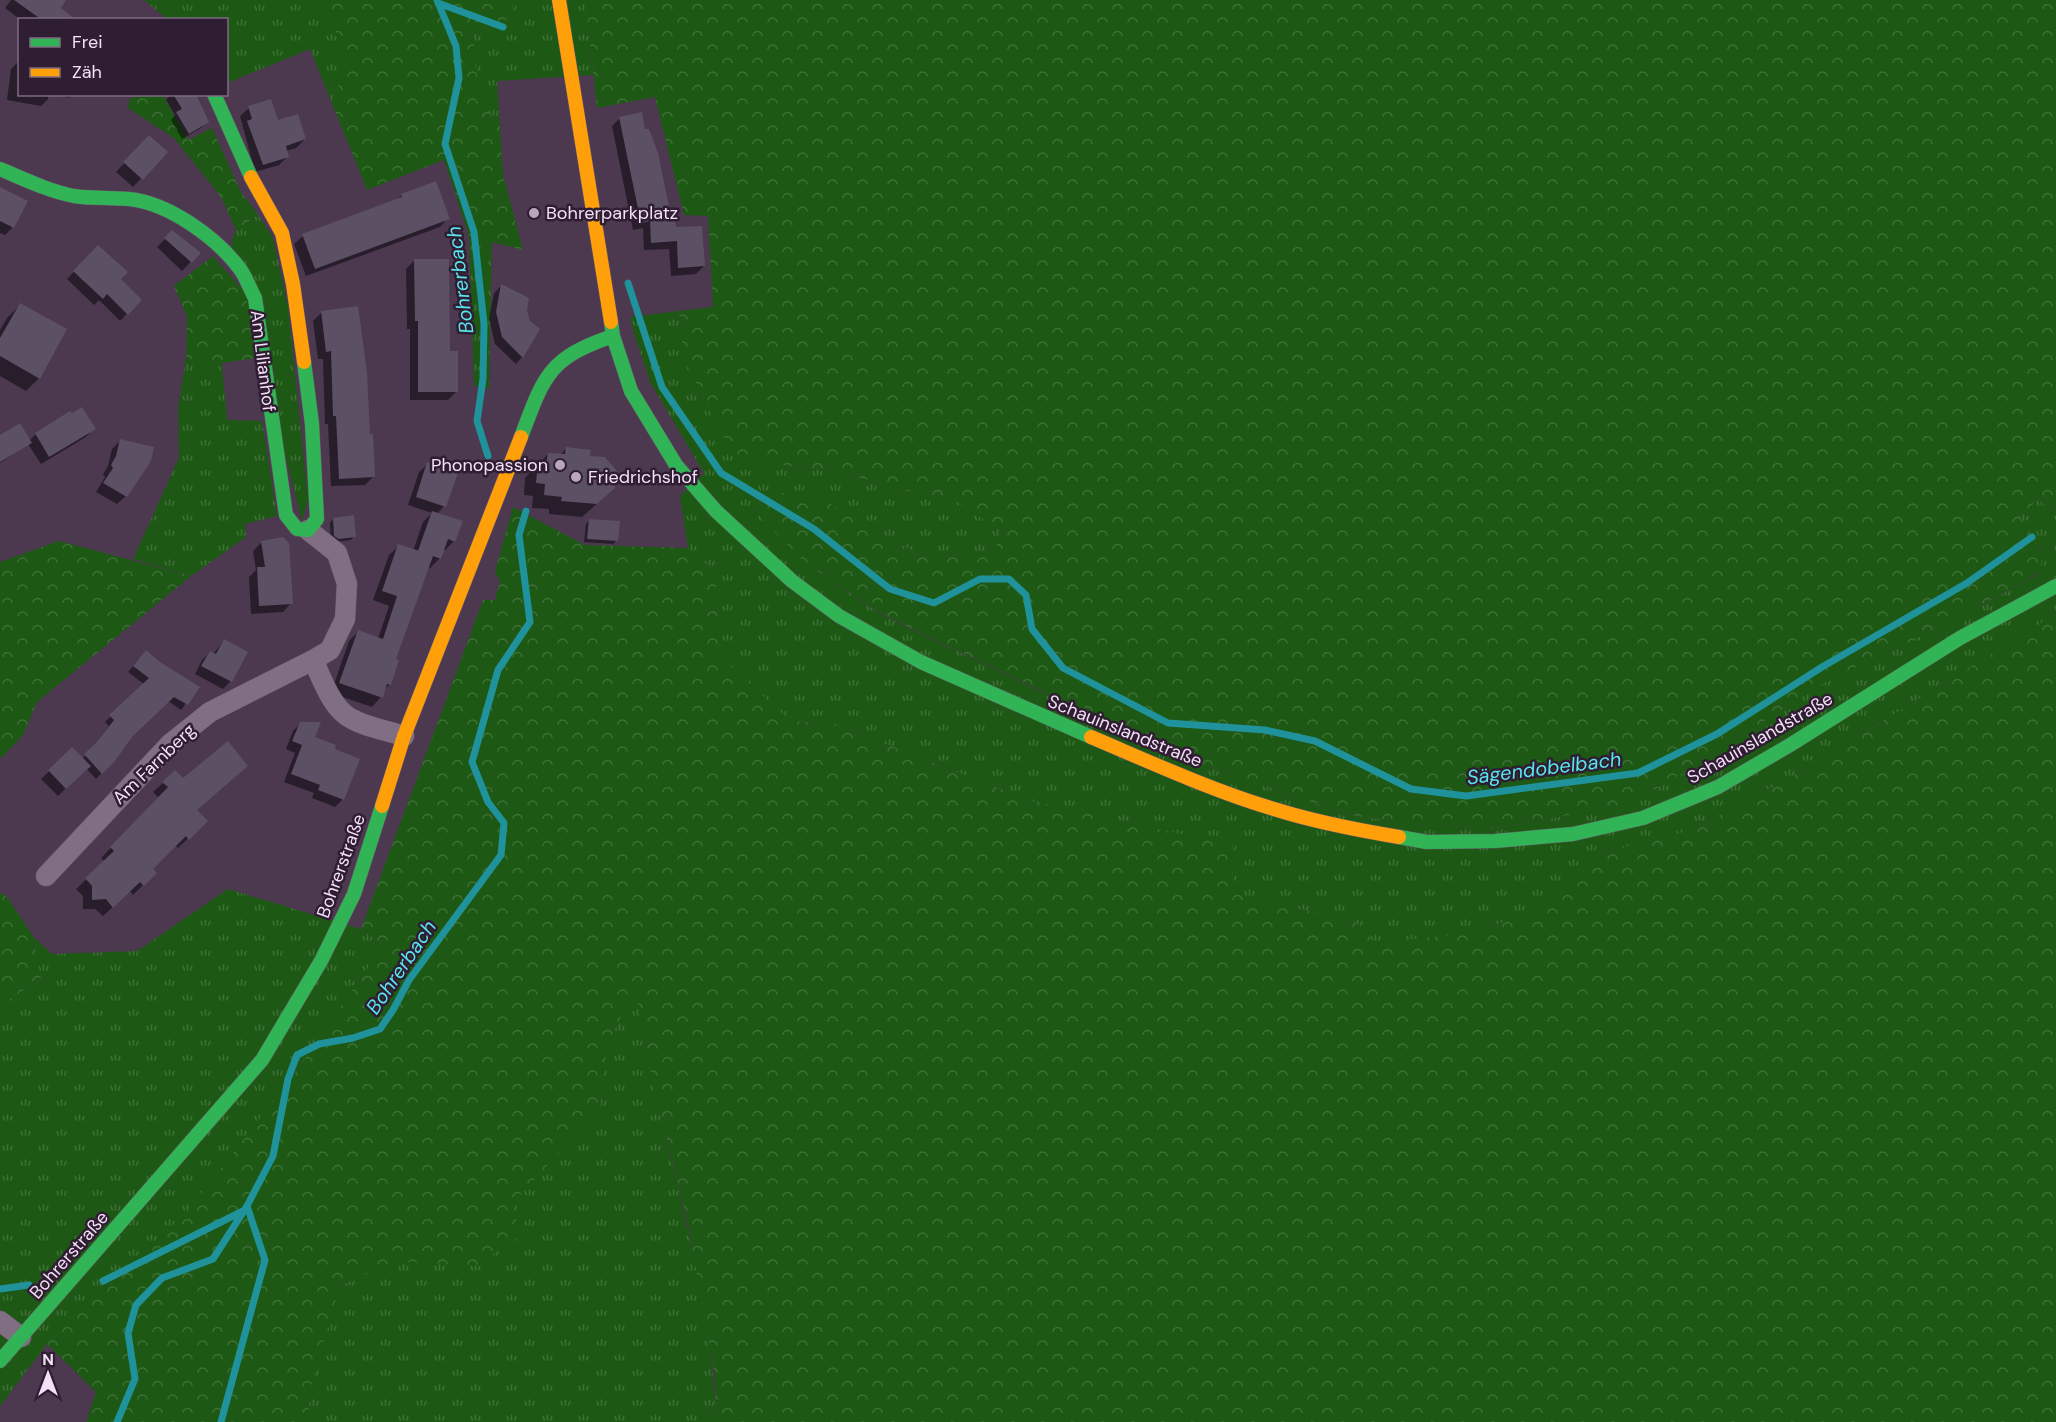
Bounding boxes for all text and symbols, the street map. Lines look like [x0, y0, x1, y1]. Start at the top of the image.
legend [18, 18, 228, 96]
text: Frei [72, 30, 103, 54]
text: Zäh [72, 60, 102, 84]
place label: Bohrerparkplatz [546, 201, 678, 225]
marker: Bohrerparkplatz [527, 206, 541, 220]
water label: Bohrerbach [441, 225, 479, 335]
street label: Am Lilianhof [245, 309, 281, 413]
place label: Phonopassion [431, 453, 548, 477]
marker: Phonopassion [553, 458, 567, 472]
place label: Friedrichshof [588, 465, 698, 489]
marker: Friedrichshof [569, 470, 583, 484]
street label: Schauinslandstraße [1683, 687, 1837, 789]
street label: Schauinslandstraße [1044, 689, 1206, 773]
street label: Am Farnberg [107, 718, 201, 810]
water label: Sägendobelbach [1465, 746, 1623, 790]
street label: Bohrerstraße [311, 811, 371, 921]
water label: Bohrerbach [360, 915, 442, 1019]
street label: Bohrerstraße [24, 1206, 114, 1304]
north arrow [18, 1344, 78, 1404]
text: N [42, 1349, 54, 1370]

